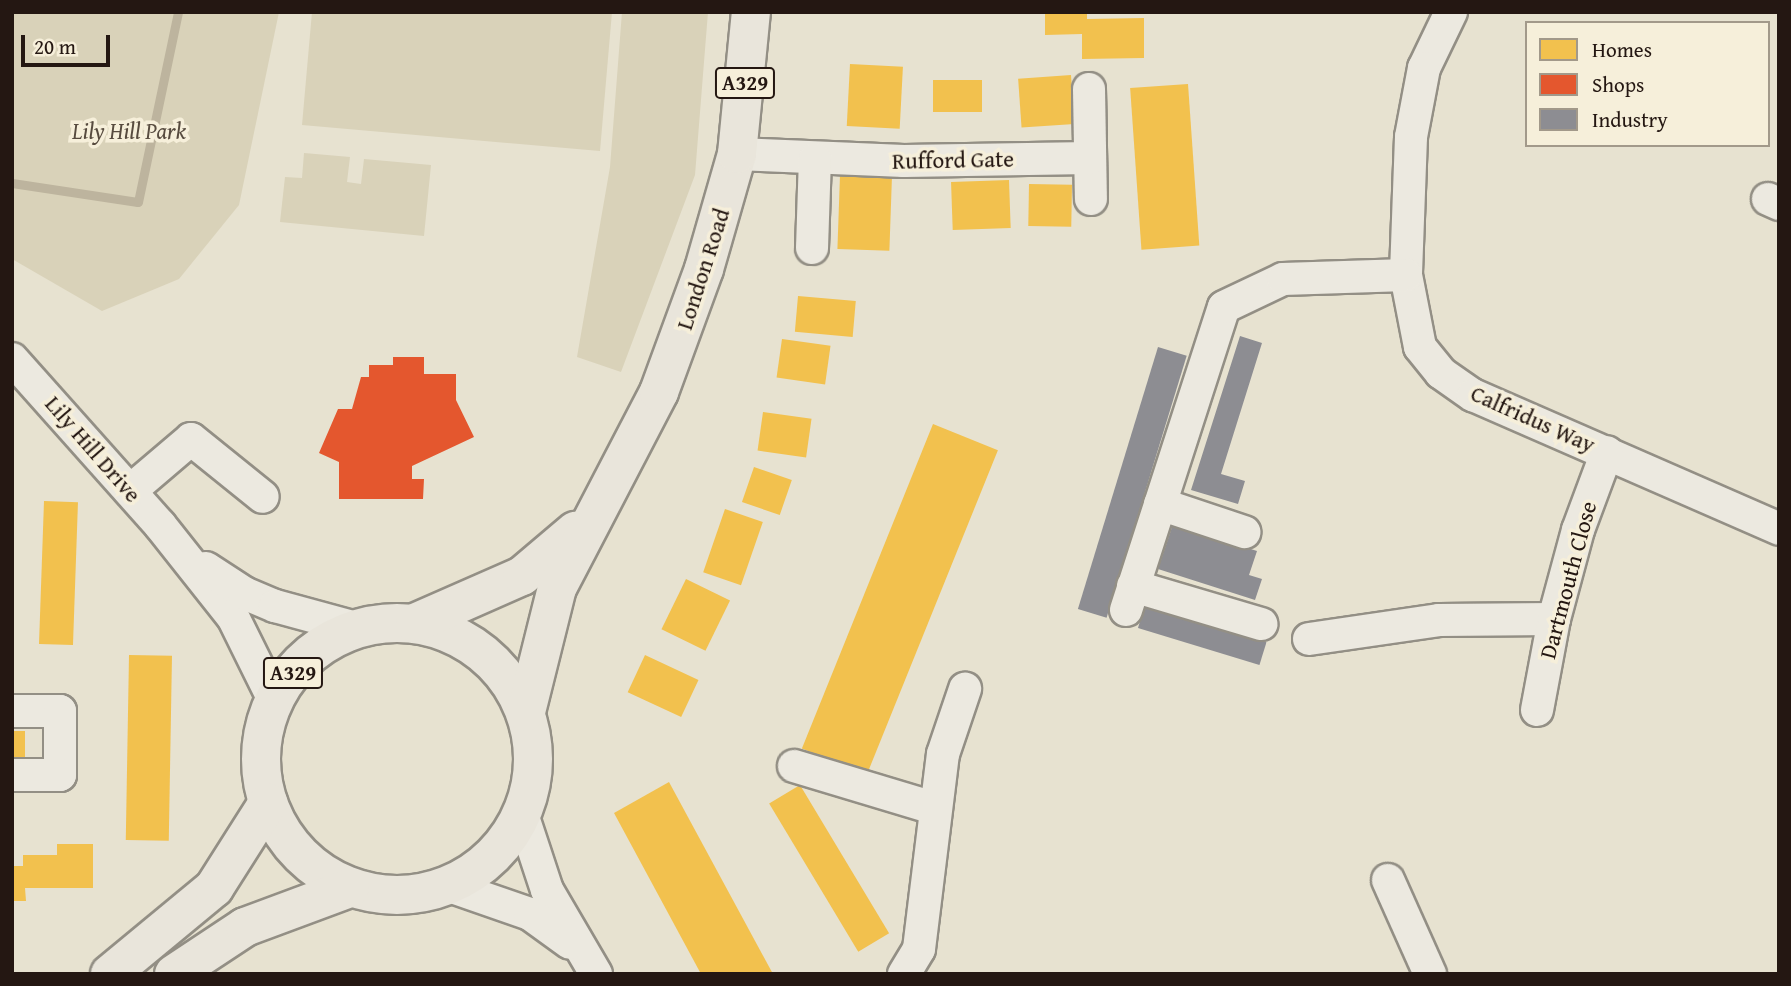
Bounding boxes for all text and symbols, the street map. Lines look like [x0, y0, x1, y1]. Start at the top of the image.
scale bar [24, 21, 114, 65]
legend [1525, 21, 1770, 147]
text: 20 m [34, 31, 76, 62]
text: Homes [1592, 34, 1652, 65]
road number: A329 [714, 66, 776, 100]
text: Shops [1592, 69, 1644, 100]
text: Industry [1592, 104, 1668, 135]
park label: Lily Hill Park [72, 117, 186, 145]
street label: Rufford Gate [892, 145, 1014, 175]
street label: London Road [670, 205, 736, 333]
street label: Calfridus Way [1467, 379, 1599, 459]
street label: Lily Hill Drive [39, 390, 147, 508]
street label: Dartmouth Close [1534, 498, 1602, 662]
road number: A329 [262, 656, 324, 690]

